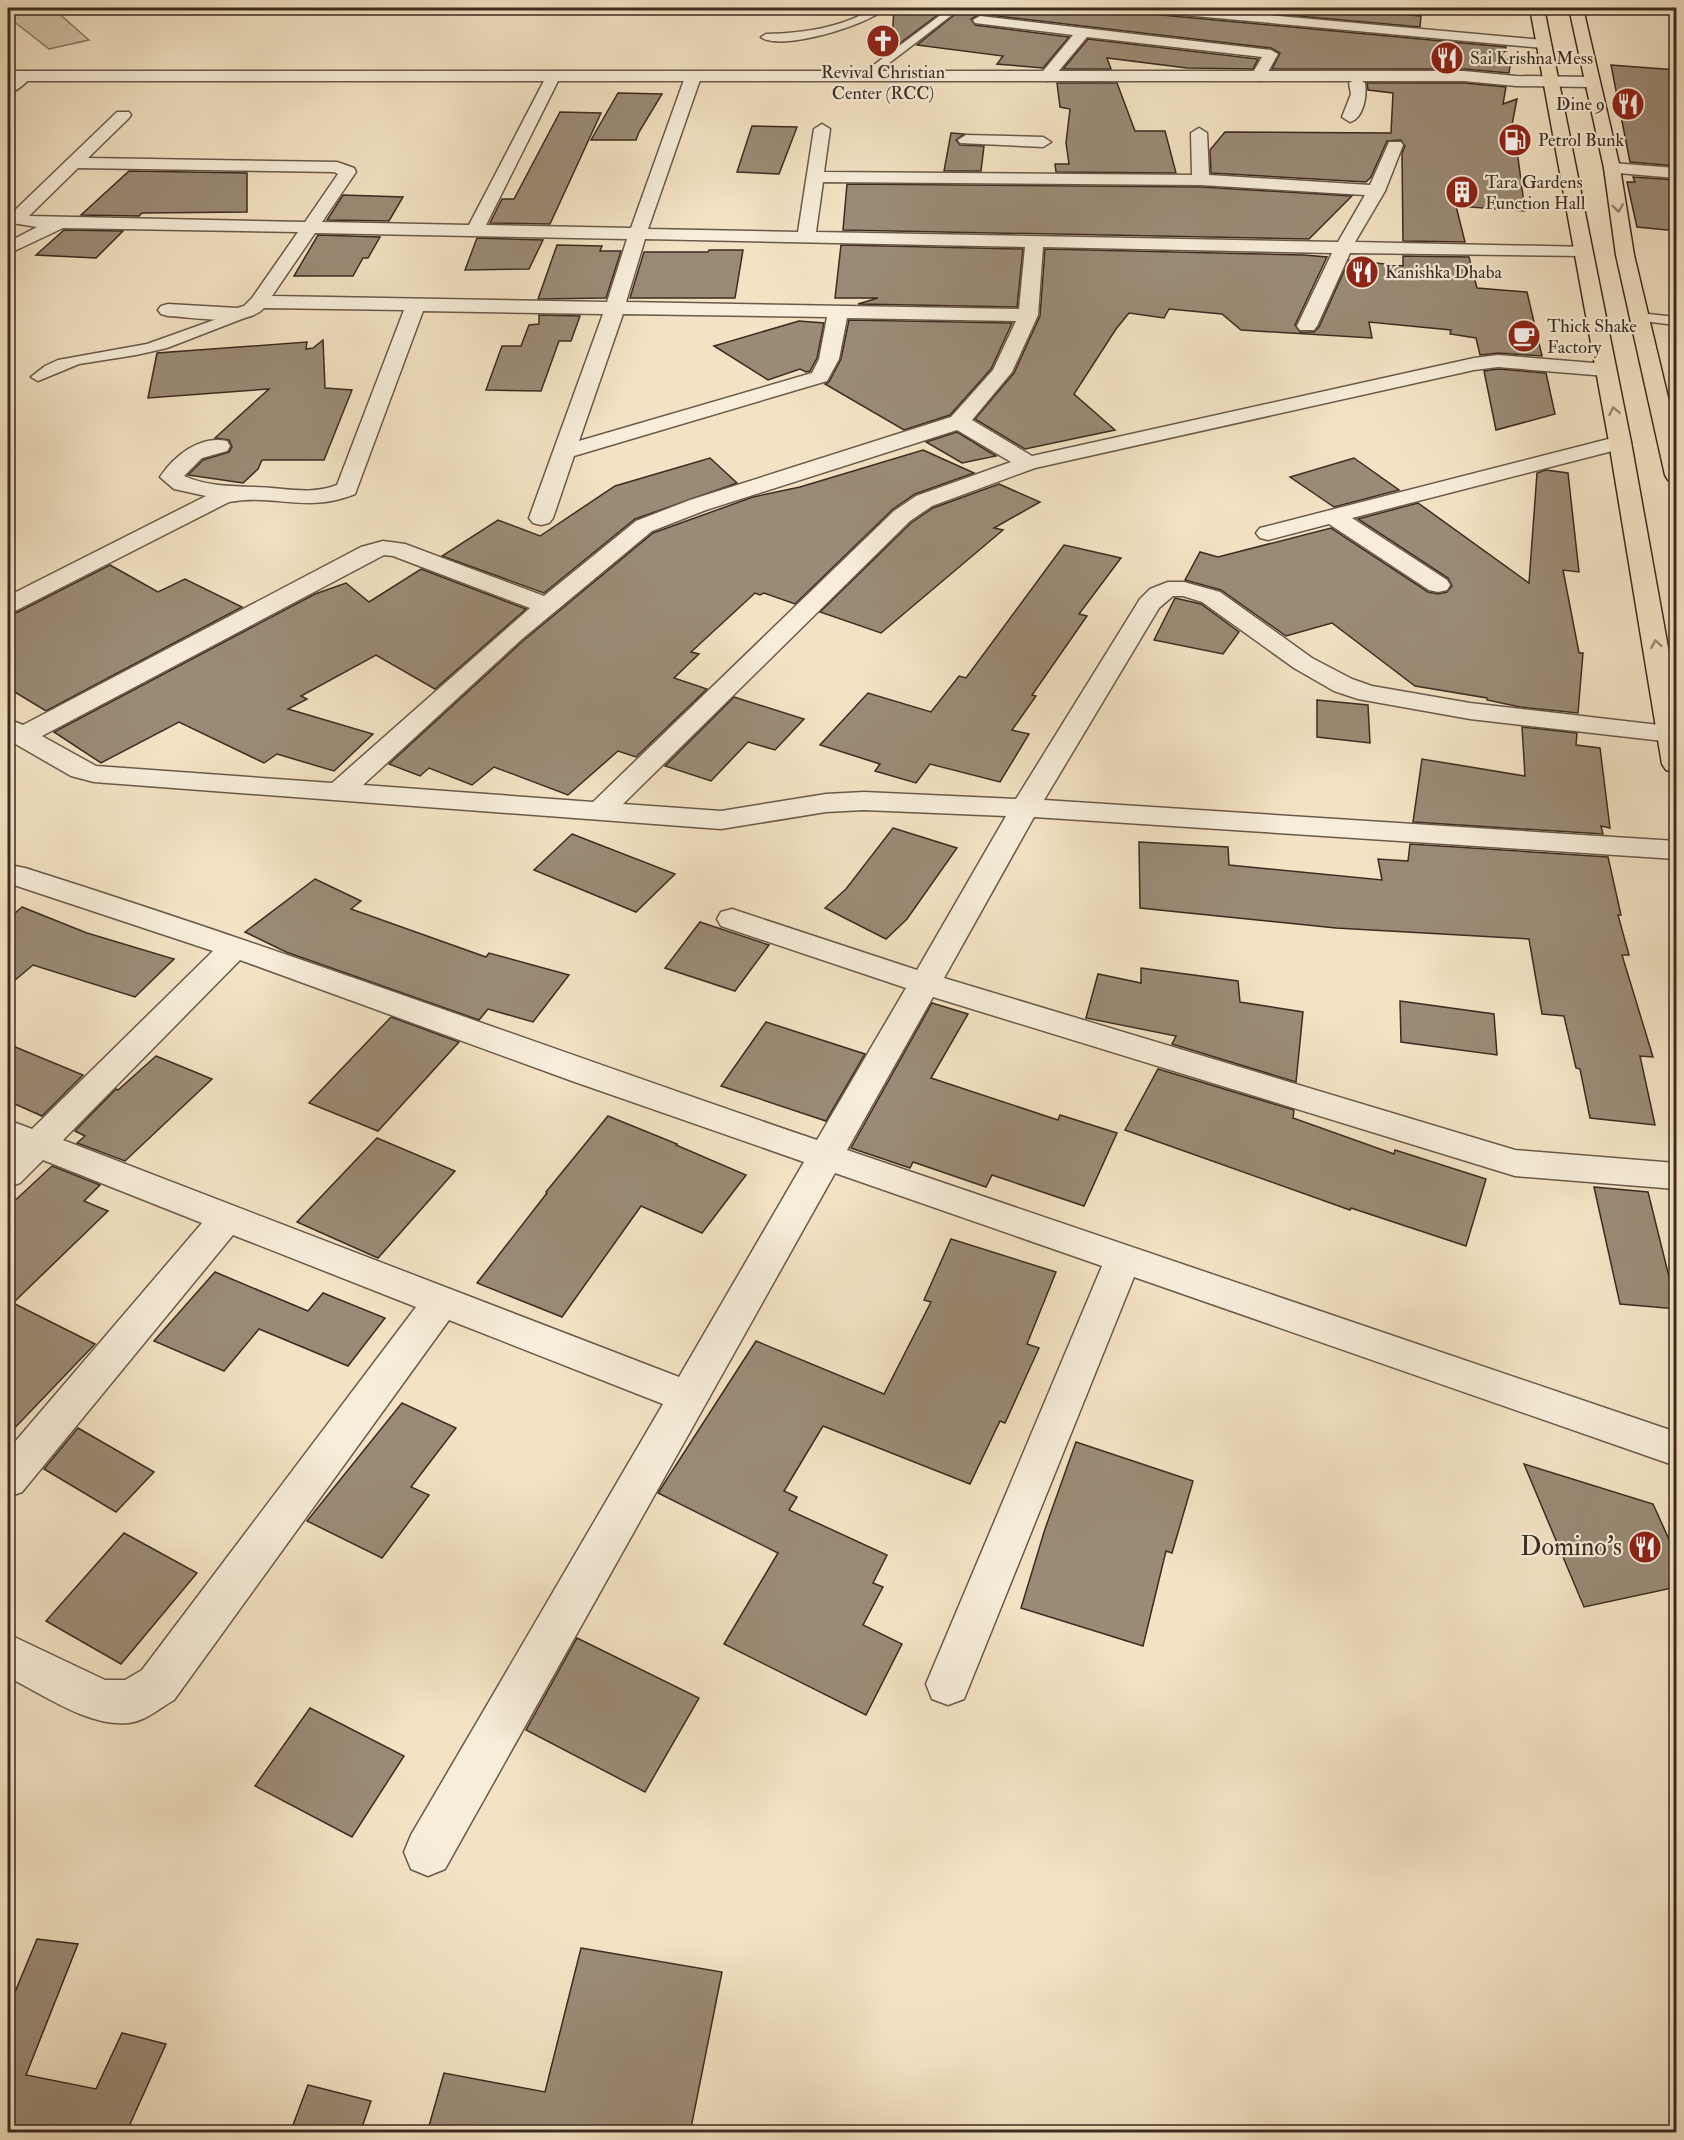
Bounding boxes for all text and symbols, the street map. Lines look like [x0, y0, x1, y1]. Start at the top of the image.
church icon: Revival Christian Center (RCC) [865, 23, 901, 59]
restaurant icon: Sai Krishna Mess [1429, 40, 1465, 76]
place label: Sai Krishna Mess [1470, 47, 1593, 70]
place label: Revival Christian Center (RCC) [821, 61, 945, 105]
restaurant icon: Dine 9 [1610, 86, 1646, 122]
place label: Dine 9 [1556, 93, 1605, 116]
fuel station icon: Petrol Bunk [1497, 122, 1533, 158]
place label: Petrol Bunk [1538, 129, 1624, 152]
place label: Tara Gardens Function Hall [1485, 171, 1586, 215]
building icon: Tara Gardens Function Hall [1444, 174, 1480, 210]
one-way arrow [1612, 204, 1624, 213]
restaurant icon: Kanishka Dhaba [1344, 254, 1380, 290]
place label: Kanishka Dhaba [1385, 261, 1502, 284]
place label: Thick Shake Factory [1547, 315, 1637, 359]
cafe icon: Thick Shake Factory [1506, 318, 1542, 354]
one-way arrow [1608, 406, 1621, 416]
one-way arrow [1650, 640, 1663, 650]
restaurant icon: Domino's [1627, 1529, 1663, 1565]
place label: Domino's [1520, 1531, 1622, 1563]

